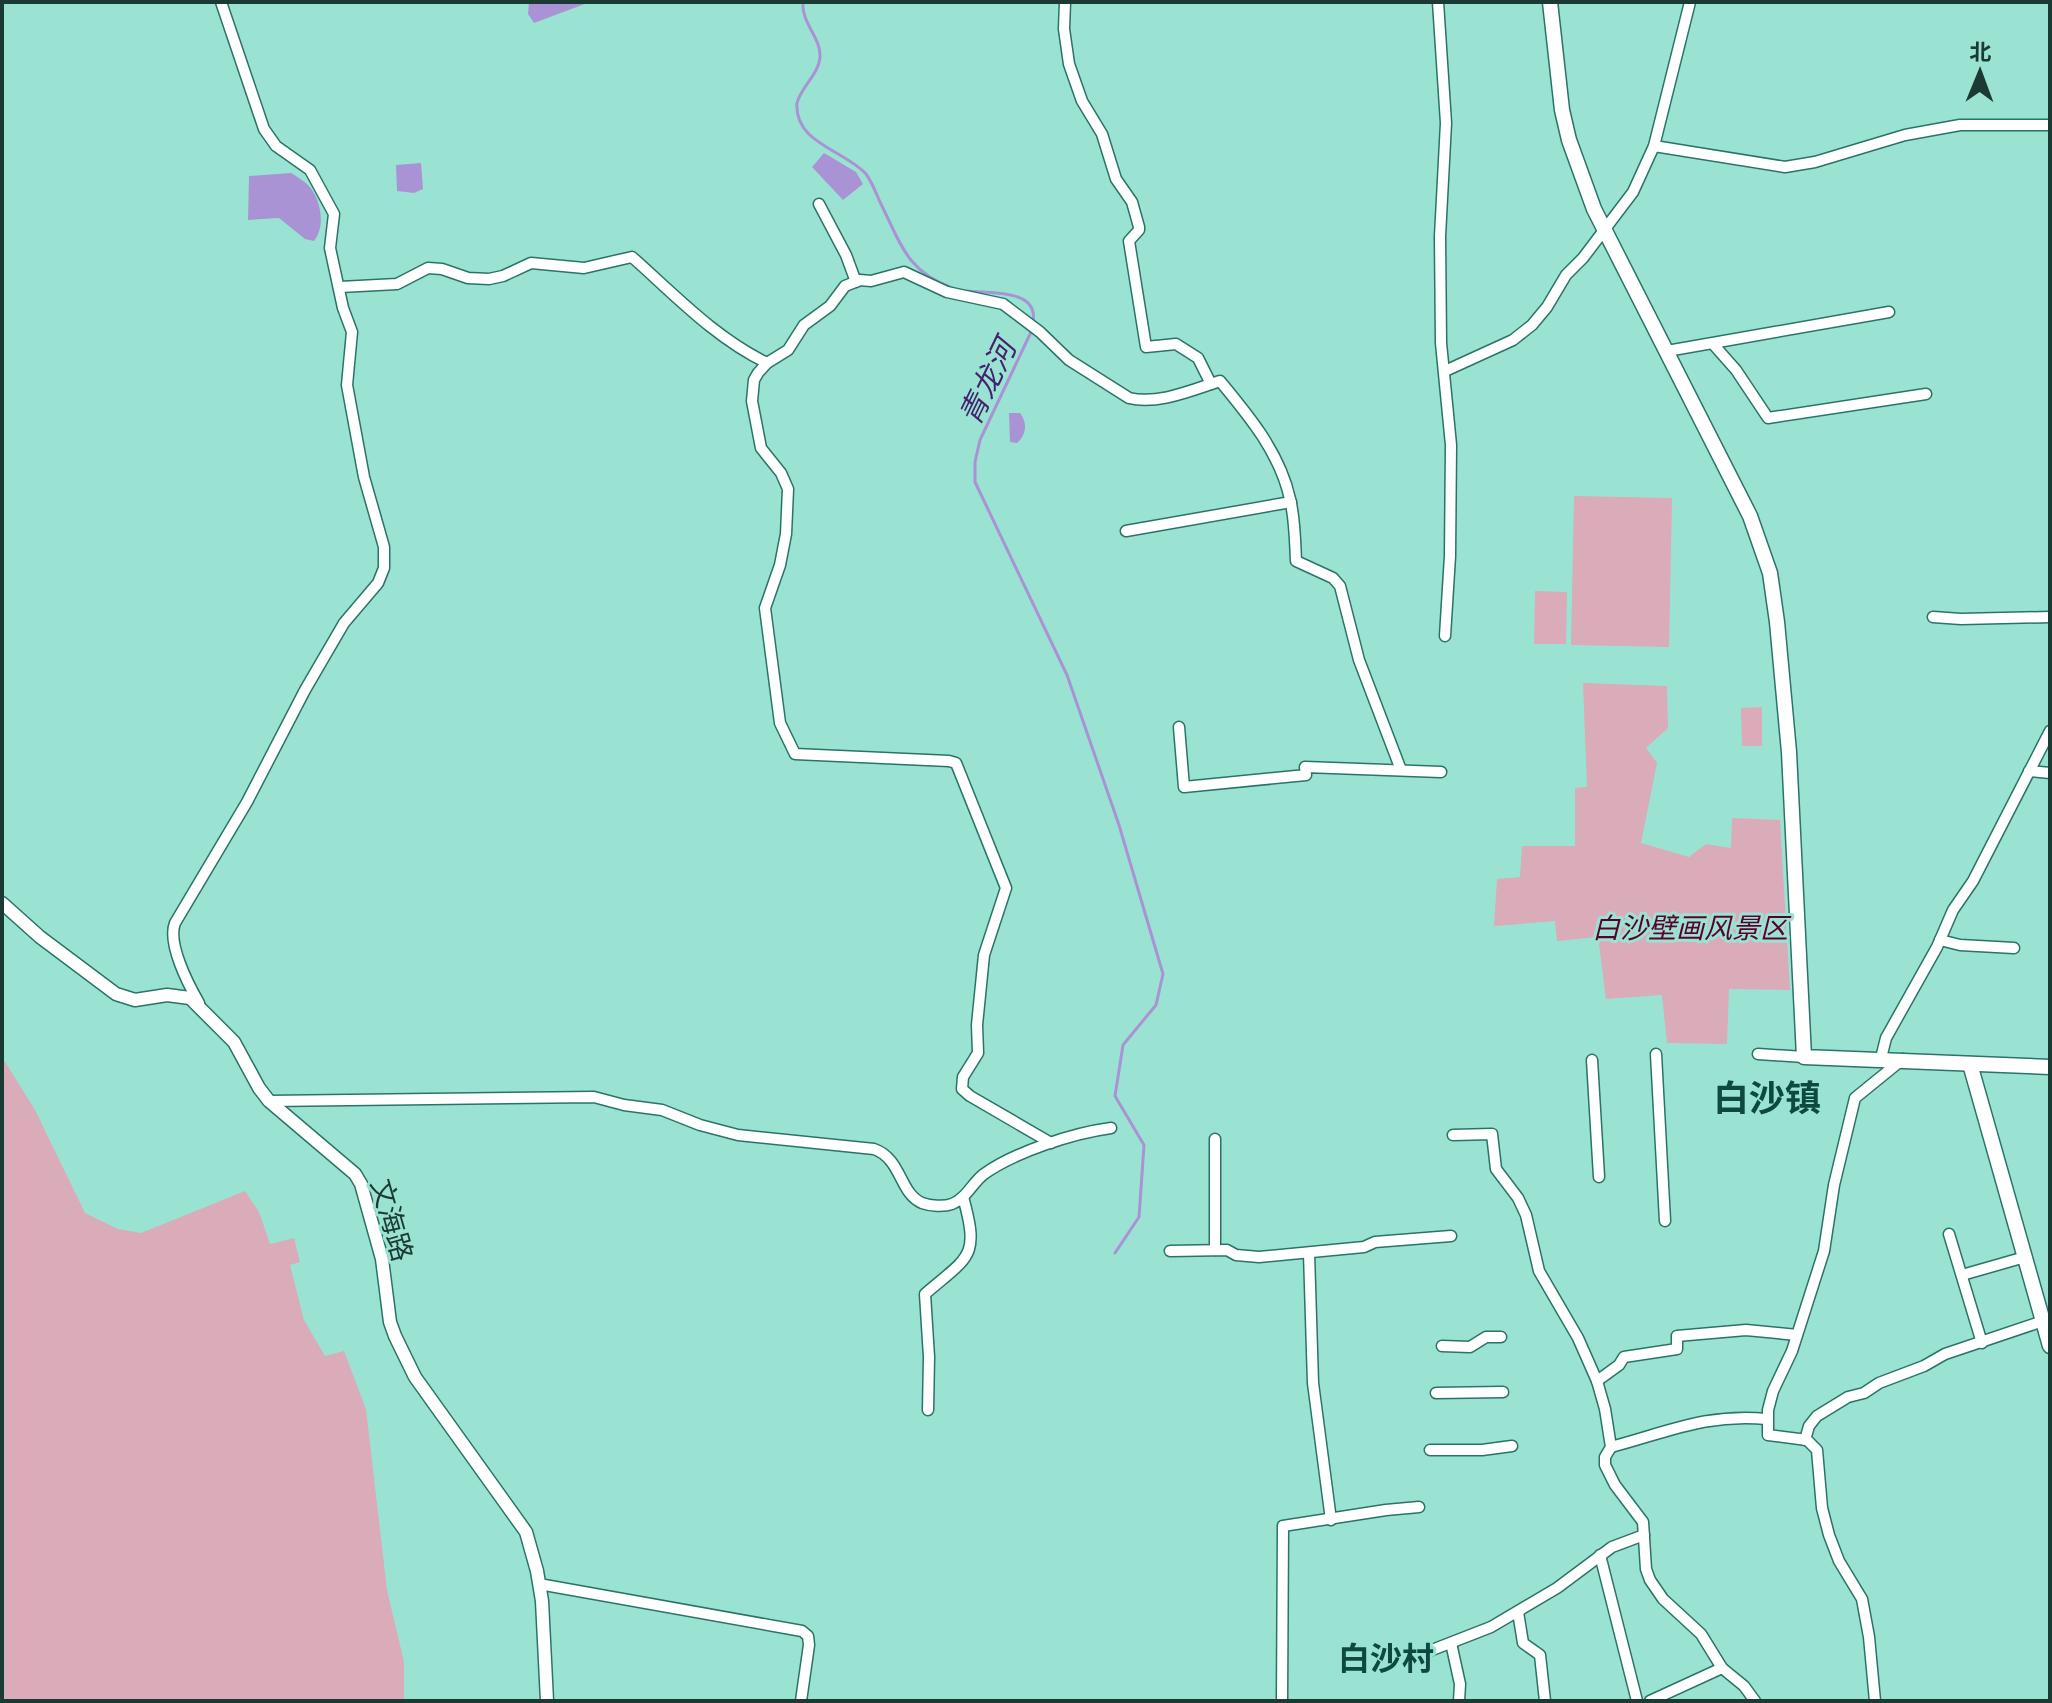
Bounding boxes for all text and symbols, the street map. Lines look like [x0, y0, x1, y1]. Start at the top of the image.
north arrow [1940, 32, 2020, 112]
text: 北 [1969, 38, 1992, 66]
water label: 青龙河 [950, 329, 1026, 431]
park label: 白沙壁画风景区 [1592, 910, 1792, 946]
district label: 白沙镇 [1713, 1075, 1821, 1121]
street label: 文海路 [363, 1175, 421, 1265]
district label: 白沙村 [1338, 1638, 1434, 1679]

